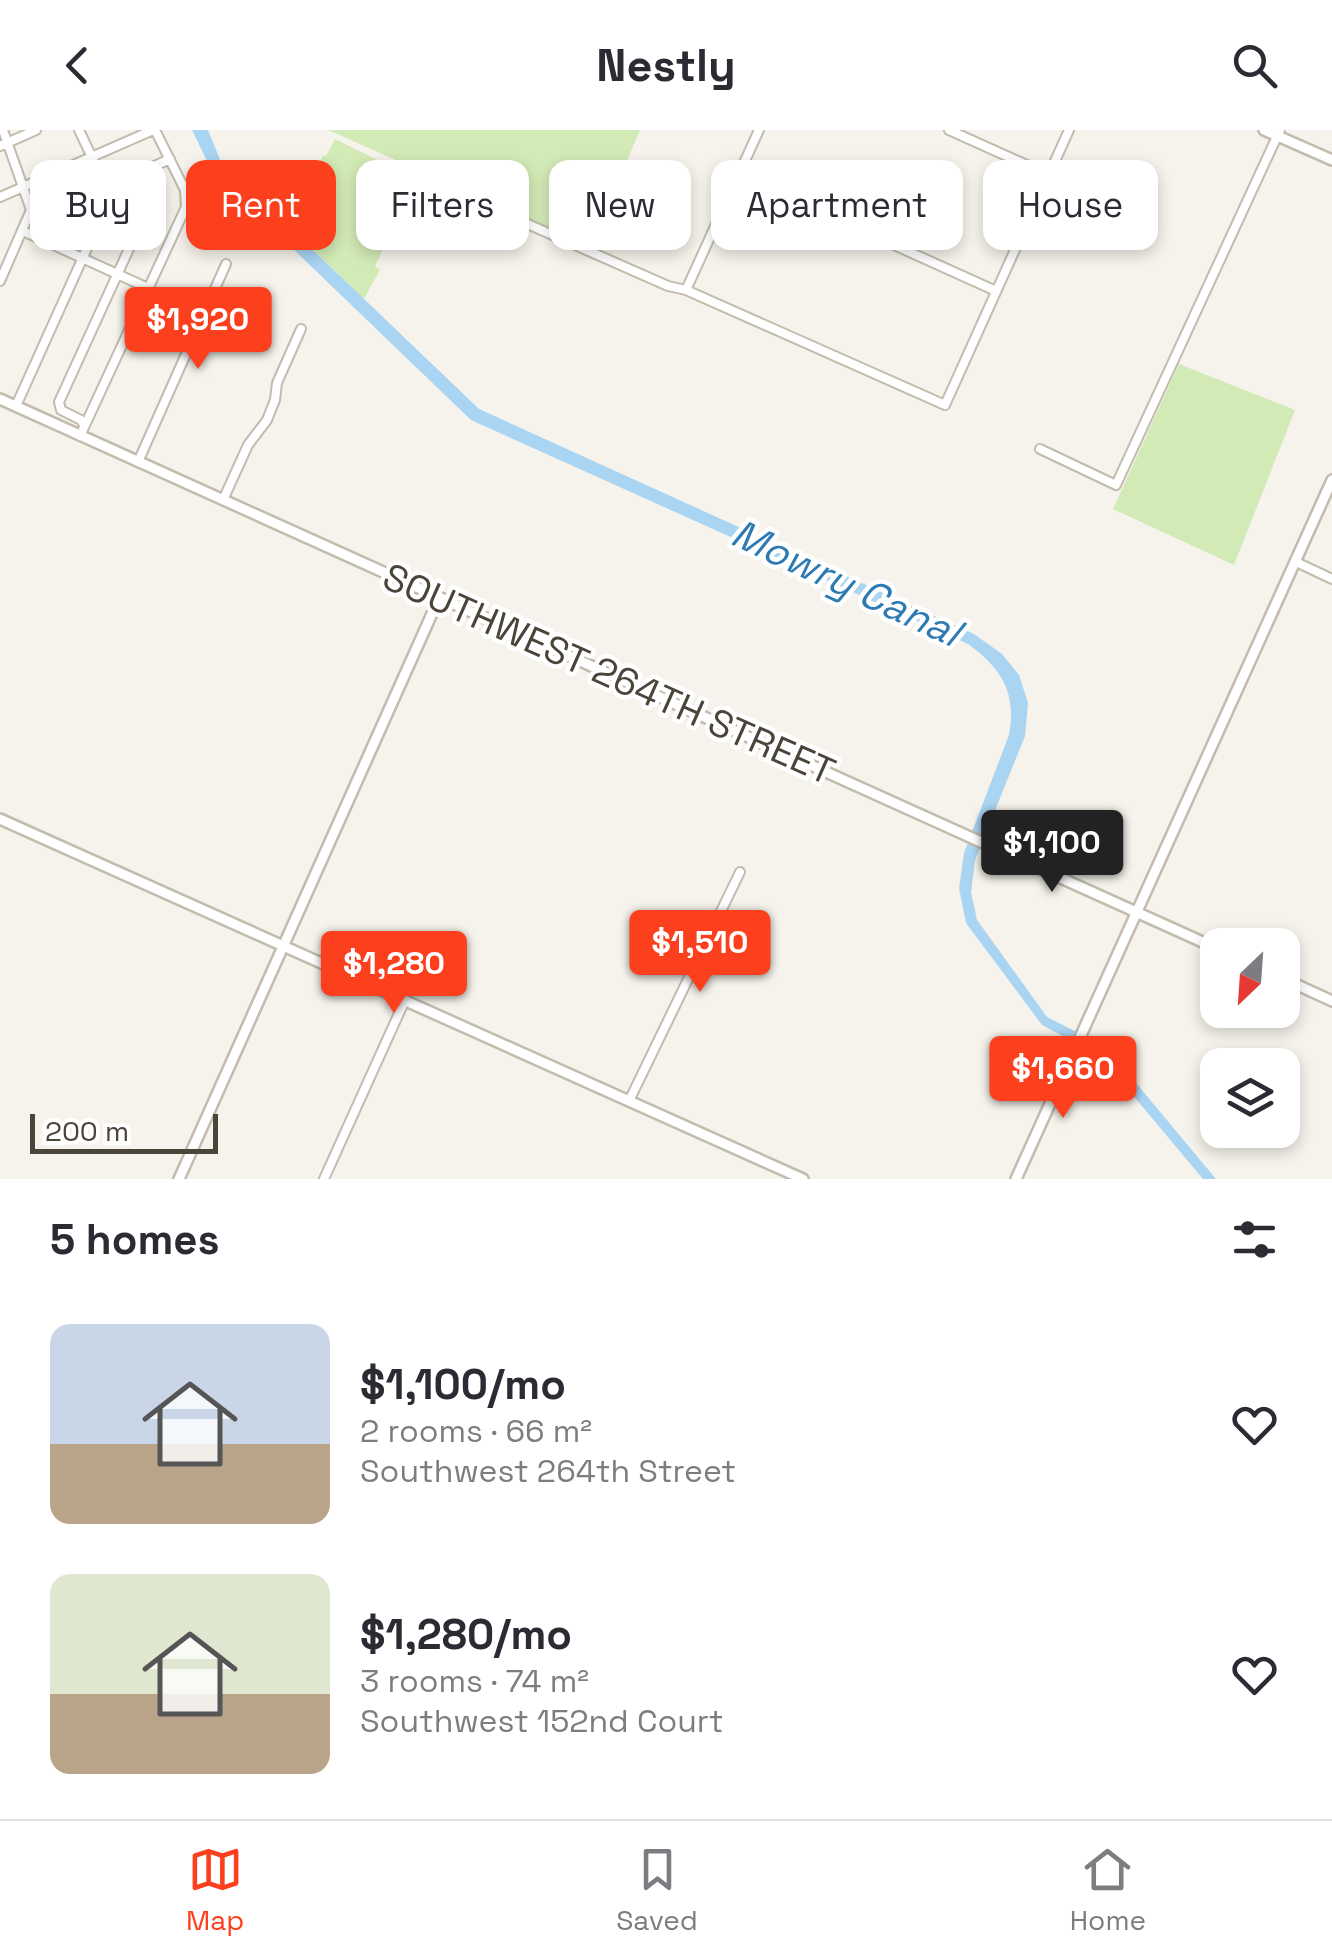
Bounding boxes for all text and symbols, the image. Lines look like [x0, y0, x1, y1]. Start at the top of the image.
text: Nestly [596, 37, 736, 94]
icon: back [50, 38, 105, 93]
icon: search [1227, 38, 1282, 93]
chip: Buy [30, 160, 166, 250]
chip: Rent [186, 160, 336, 250]
chip: Filters [356, 160, 529, 250]
chip: New [549, 160, 691, 250]
chip: Apartment [711, 160, 963, 250]
chip: House [983, 160, 1158, 250]
pin: $1,920 [117, 287, 279, 372]
text: $1,920 [147, 299, 249, 339]
water label: Mowry Canal [723, 508, 972, 660]
street label: SOUTHWEST 264TH STREET [376, 552, 842, 796]
pin: $1,100 [971, 810, 1133, 895]
text: $1,100 [1003, 822, 1101, 862]
pin: $1,510 [619, 910, 781, 995]
text: $1,510 [651, 922, 749, 962]
north arrow [1200, 928, 1300, 1028]
map controls [1200, 928, 1300, 1148]
pin: $1,280 [313, 931, 475, 1016]
text: $1,280 [343, 943, 445, 983]
pin: $1,660 [982, 1036, 1144, 1121]
text: $1,660 [1011, 1048, 1115, 1088]
button: layers [1200, 1048, 1300, 1148]
scale bar [30, 1109, 218, 1154]
text: 200 m [45, 1113, 129, 1149]
icon: filters [1227, 1212, 1282, 1267]
text: 5 homes [50, 1213, 220, 1266]
text: $1,100/mo [360, 1358, 566, 1411]
icon: home [130, 1364, 250, 1484]
icon: heart [1227, 1397, 1282, 1452]
text: 2 rooms · 66 m² [360, 1411, 592, 1451]
text: Southwest 264th Street [360, 1451, 736, 1491]
text: $1,280/mo [360, 1608, 572, 1661]
icon: home [130, 1614, 250, 1734]
icon: heart [1227, 1647, 1282, 1702]
text: 3 rooms · 74 m² [360, 1661, 589, 1701]
text: Southwest 152nd Court [360, 1701, 724, 1741]
tab: Map [186, 1842, 244, 1938]
tab: Saved [616, 1842, 698, 1938]
tab: Home [1070, 1842, 1146, 1938]

